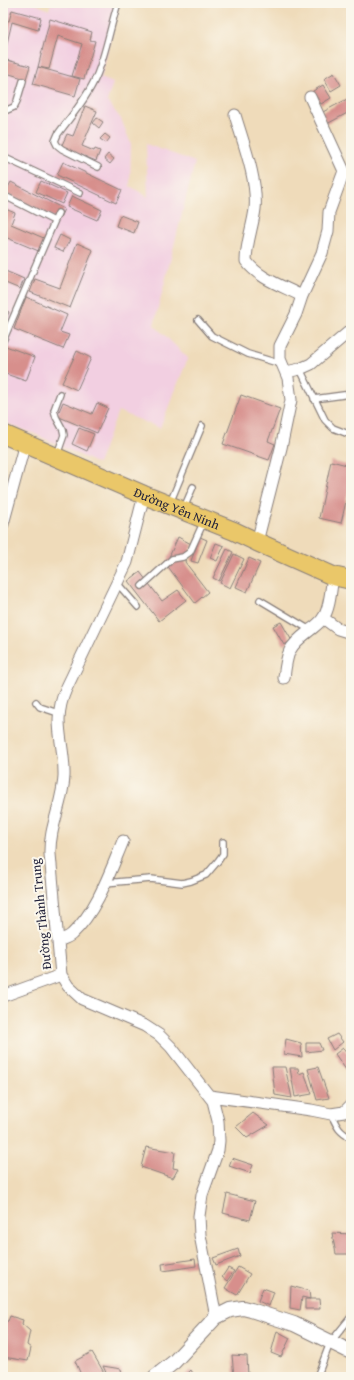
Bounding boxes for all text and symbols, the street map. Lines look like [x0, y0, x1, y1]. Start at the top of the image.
street label: Đường Yên Ninh [131, 482, 223, 534]
street label: Đường Thành Trung [26, 857, 56, 970]

